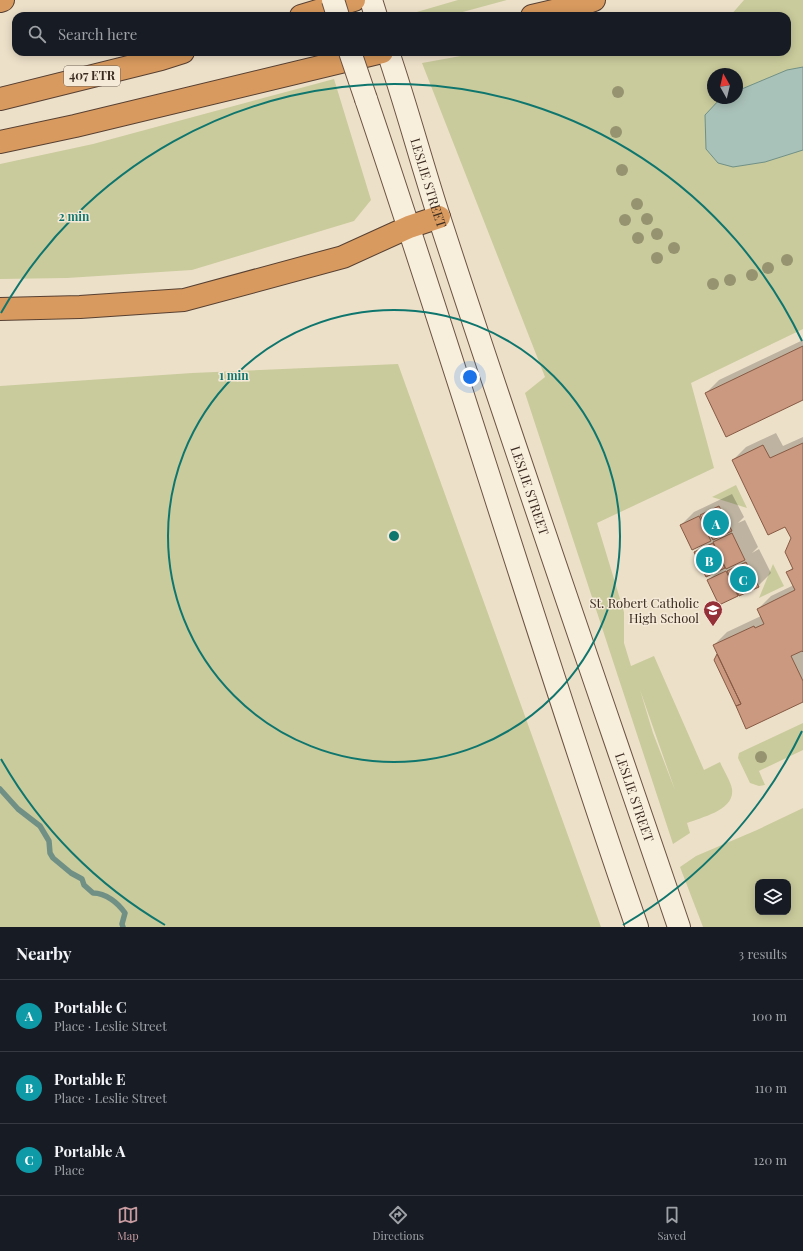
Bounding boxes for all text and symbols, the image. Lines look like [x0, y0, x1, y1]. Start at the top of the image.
search box [12, 12, 791, 56]
icon: search [26, 23, 48, 45]
text: Search here [58, 24, 137, 44]
road number: 407 ETR [64, 66, 120, 86]
north arrow [707, 68, 743, 104]
street label: LESLIE STREET [407, 136, 451, 230]
text: 2 min [59, 208, 90, 224]
text: 1 min [219, 367, 249, 383]
your location [460, 367, 480, 387]
street label: LESLIE STREET [507, 444, 553, 537]
pin: A [703, 508, 729, 538]
centre of rings [387, 529, 401, 543]
pin: B [696, 545, 722, 575]
pin: C [730, 564, 756, 594]
place label: St. Robert Catholic High School [590, 594, 699, 626]
school or university icon: St. Robert Catholic High School [702, 599, 724, 627]
street label: LESLIE STREET [612, 750, 658, 844]
map controls [755, 879, 791, 915]
button: layers [755, 879, 791, 915]
text: Nearby [16, 942, 71, 964]
text: 3 results [738, 945, 787, 962]
text: Portable C [54, 997, 127, 1017]
text: A [25, 1007, 33, 1024]
text: 100 m [752, 1007, 787, 1024]
text: Place · Leslie Street [54, 1017, 167, 1034]
text: Portable E [54, 1069, 126, 1089]
text: B [25, 1079, 33, 1096]
text: 110 m [755, 1079, 787, 1096]
text: Place · Leslie Street [54, 1089, 167, 1106]
text: Portable A [54, 1141, 126, 1161]
text: C [24, 1151, 34, 1168]
text: 120 m [753, 1151, 787, 1168]
text: Place [54, 1161, 85, 1178]
tab: Map [117, 1204, 139, 1243]
tab: Directions [372, 1204, 424, 1243]
tab: Saved [658, 1204, 686, 1243]

